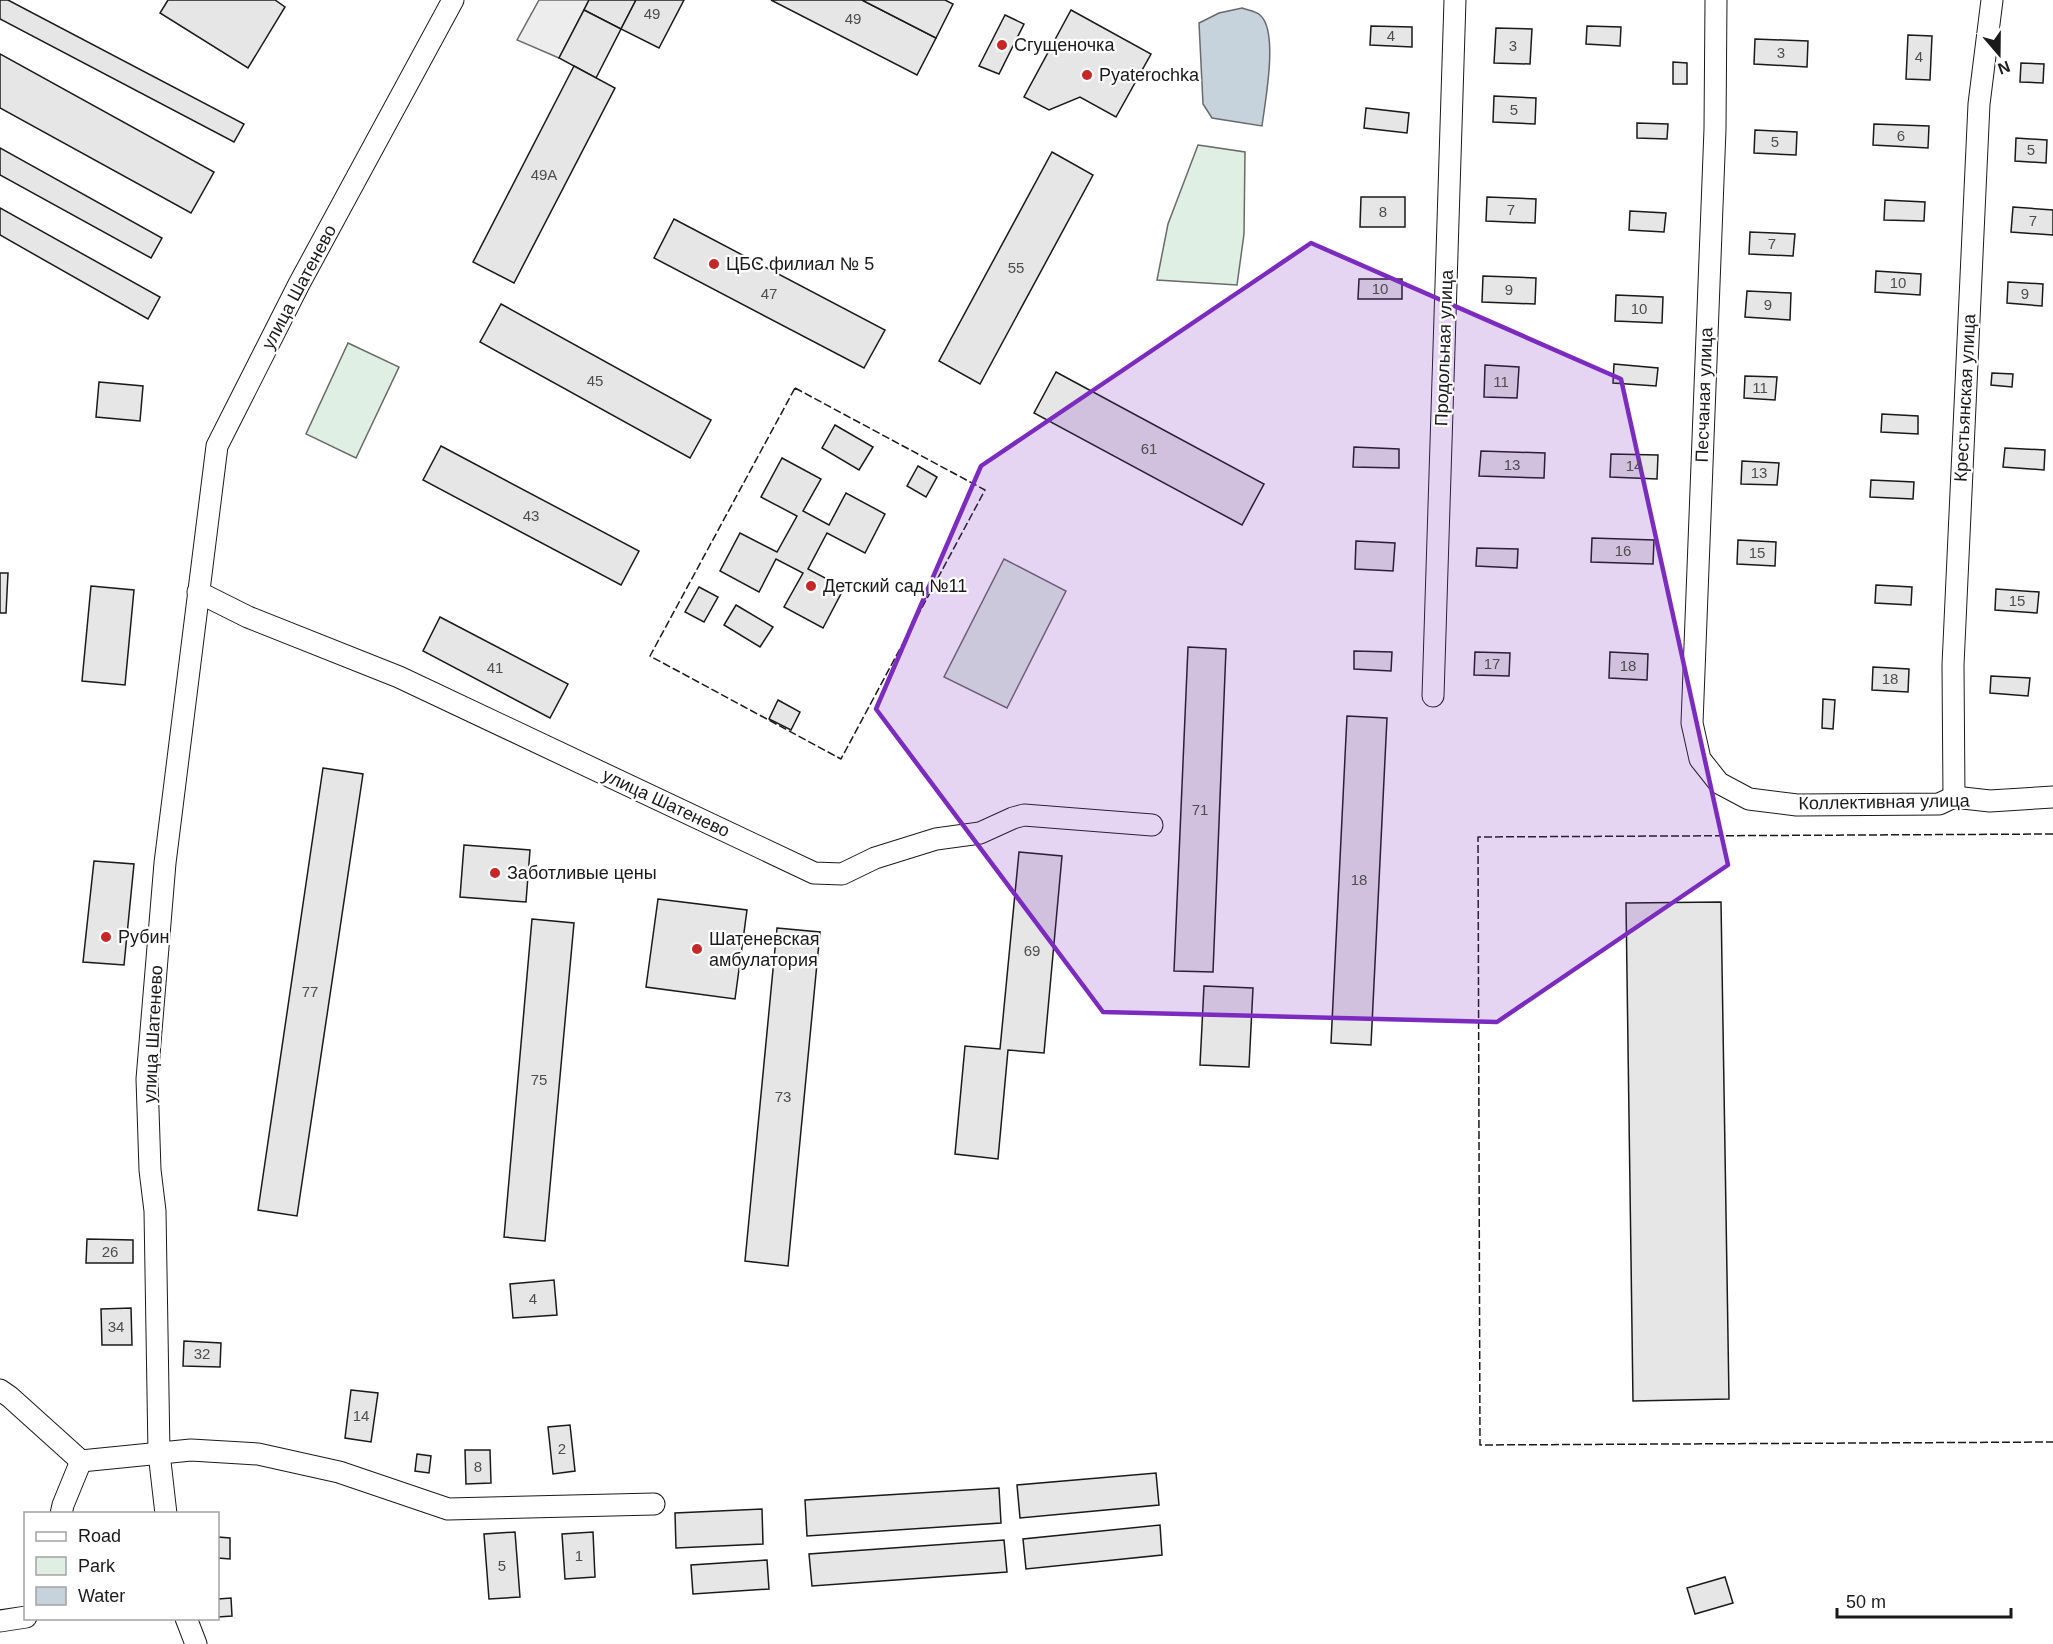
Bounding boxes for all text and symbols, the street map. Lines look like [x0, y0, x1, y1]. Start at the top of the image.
house number: 49 [644, 5, 660, 22]
house number: 49 [845, 10, 861, 27]
north arrow [1969, 24, 2029, 84]
house number: 4 [1387, 27, 1395, 44]
place label: Сгущеночка [1014, 35, 1115, 55]
house number: 3 [1509, 37, 1517, 54]
marker: Сгущеночка [995, 38, 1009, 52]
house number: 3 [1777, 44, 1785, 61]
house number: 4 [1915, 48, 1923, 65]
text: N [1996, 58, 2012, 78]
place label: Pyaterochka [1099, 65, 1200, 85]
marker: Pyaterochka [1080, 68, 1094, 82]
house number: 5 [1510, 101, 1518, 118]
house number: 6 [1897, 127, 1905, 144]
house number: 5 [1771, 133, 1779, 150]
house number: 5 [2027, 141, 2035, 158]
house number: 49А [531, 166, 557, 183]
house number: 7 [1507, 201, 1515, 218]
house number: 8 [1379, 203, 1387, 220]
house number: 7 [2029, 212, 2037, 229]
street label: улица Шатенево [258, 221, 340, 353]
house number: 7 [1768, 235, 1776, 252]
place label: ЦБС филиал № 5 [726, 254, 874, 274]
marker: ЦБС филиал № 5 [707, 257, 721, 271]
house number: 55 [1008, 259, 1024, 276]
street label: Продольная улица [1431, 268, 1457, 427]
house number: 10 [1890, 274, 1906, 291]
house number: 10 [1372, 280, 1388, 297]
house number: 9 [1505, 281, 1513, 298]
house number: 47 [761, 285, 777, 302]
house number: 9 [2021, 285, 2029, 302]
house number: 9 [1764, 296, 1772, 313]
house number: 10 [1631, 300, 1647, 317]
street label: Крестьянская улица [1951, 312, 1979, 483]
street label: Песчаная улица [1692, 326, 1716, 463]
house number: 45 [587, 372, 603, 389]
house number: 11 [1493, 373, 1509, 390]
house number: 11 [1752, 379, 1768, 396]
house number: 61 [1141, 440, 1157, 457]
house number: 13 [1504, 456, 1520, 473]
house number: 14 [1626, 457, 1642, 474]
house number: 13 [1751, 464, 1767, 481]
house number: 43 [523, 507, 539, 524]
house number: 16 [1615, 542, 1631, 559]
house number: 15 [1749, 544, 1765, 561]
place label: Детский сад №11 [823, 576, 967, 596]
marker: Детский сад №11 [804, 579, 818, 593]
house number: 15 [2009, 592, 2025, 609]
house number: 17 [1484, 655, 1500, 672]
house number: 18 [1620, 657, 1636, 674]
house number: 41 [487, 659, 503, 676]
house number: 18 [1882, 670, 1898, 687]
street label: улица Шатенево [599, 765, 733, 841]
street label: Коллективная улица [1798, 790, 1971, 813]
house number: 71 [1192, 801, 1208, 818]
place label: Заботливые цены [507, 863, 657, 883]
marker: Заботливые цены [488, 866, 502, 880]
house number: 18 [1351, 871, 1367, 888]
place label: Рубин [118, 927, 170, 947]
place label: Шатеневская амбулатория [709, 929, 820, 970]
marker: Рубин [99, 930, 113, 944]
marker: Шатеневская амбулатория [690, 942, 704, 956]
house number: 69 [1024, 942, 1040, 959]
street label: улица Шатенево [139, 965, 167, 1103]
house number: 77 [302, 983, 318, 1000]
house number: 75 [531, 1071, 547, 1088]
house number: 73 [775, 1088, 791, 1105]
house number: 26 [102, 1243, 118, 1260]
house number: 4 [529, 1290, 537, 1307]
house number: 34 [108, 1318, 124, 1335]
house number: 32 [194, 1345, 210, 1362]
house number: 14 [353, 1407, 369, 1424]
house number: 2 [558, 1440, 566, 1457]
house number: 8 [474, 1458, 482, 1475]
legend [24, 1512, 219, 1620]
text: Road [78, 1526, 121, 1546]
house number: 1 [575, 1547, 583, 1564]
text: Park [78, 1556, 116, 1576]
house number: 5 [498, 1557, 506, 1574]
scale bar [1837, 1581, 2011, 1619]
text: Water [78, 1586, 125, 1606]
text: 50 m [1846, 1592, 1886, 1612]

